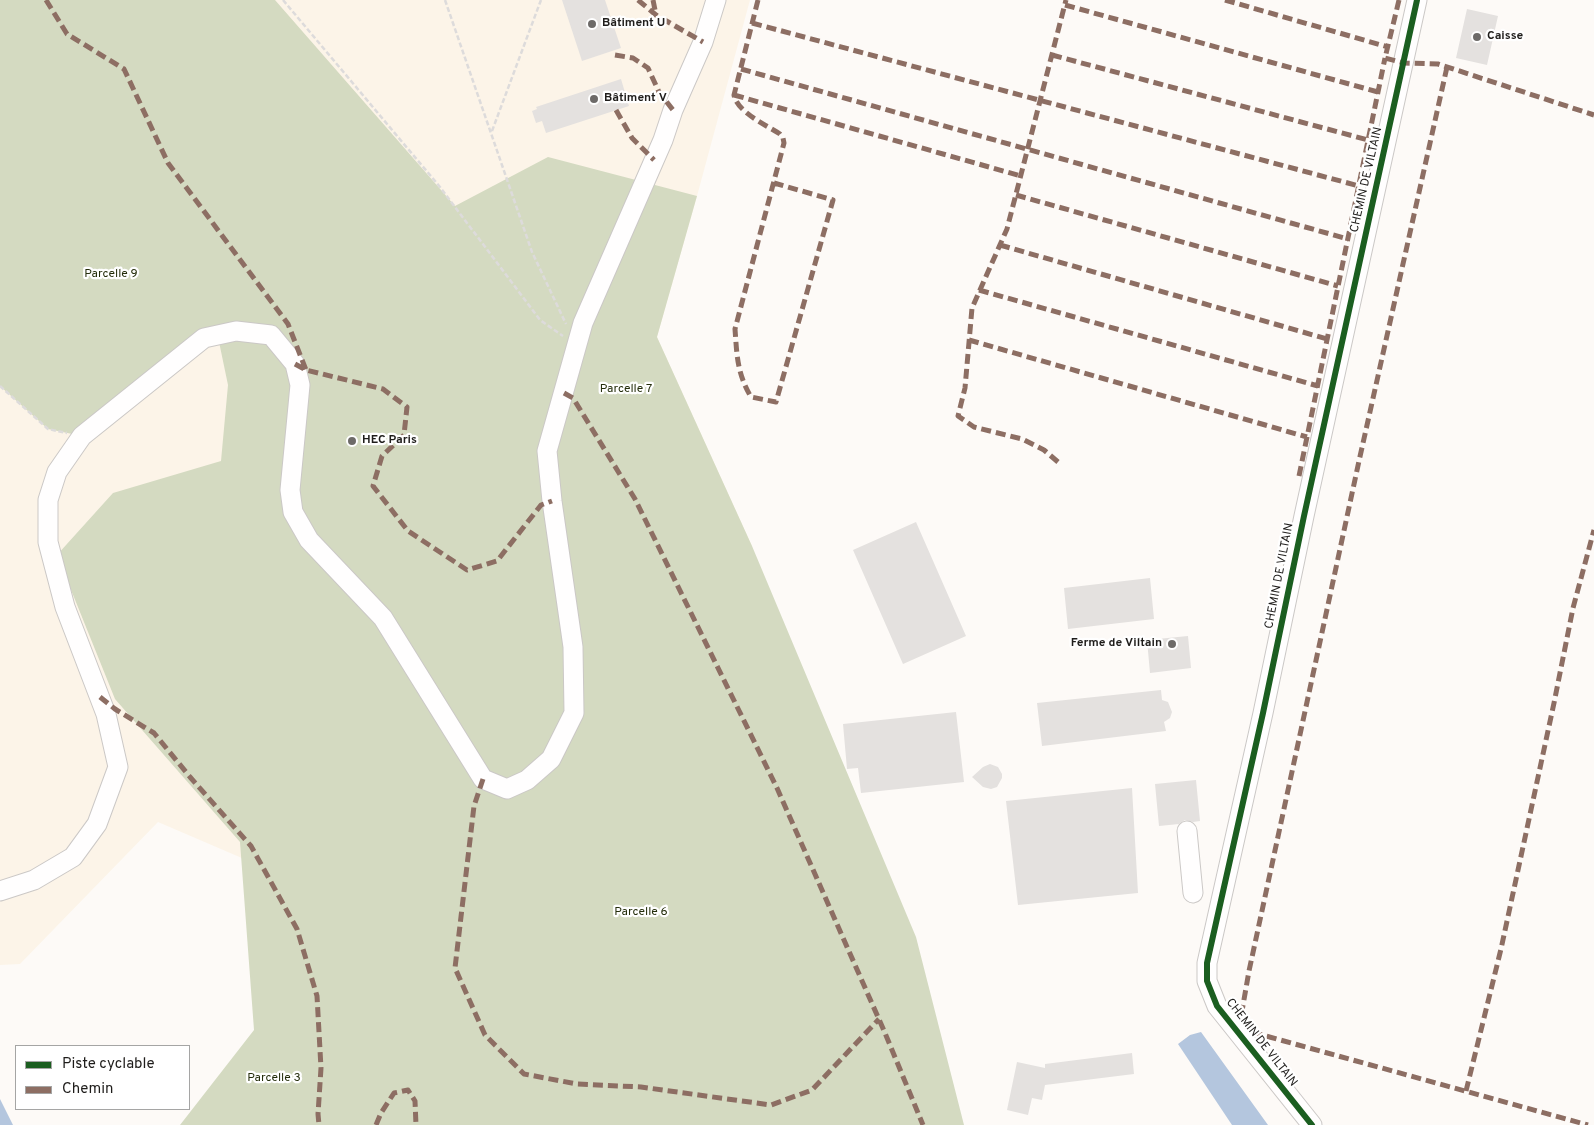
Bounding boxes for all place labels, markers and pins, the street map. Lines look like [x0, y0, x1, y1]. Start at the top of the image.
place label: Bâtiment U [602, 17, 665, 31]
marker: Bâtiment U [586, 18, 598, 30]
place label: Caisse [1487, 30, 1523, 44]
marker: Caisse [1471, 31, 1483, 43]
place label: Bâtiment V [604, 92, 667, 106]
marker: Bâtiment V [588, 93, 600, 105]
place label: HEC Paris [362, 434, 417, 448]
marker: HEC Paris [346, 435, 358, 447]
place label: Ferme de Viltain [1071, 637, 1162, 651]
marker: Ferme de Viltain [1166, 638, 1178, 650]

